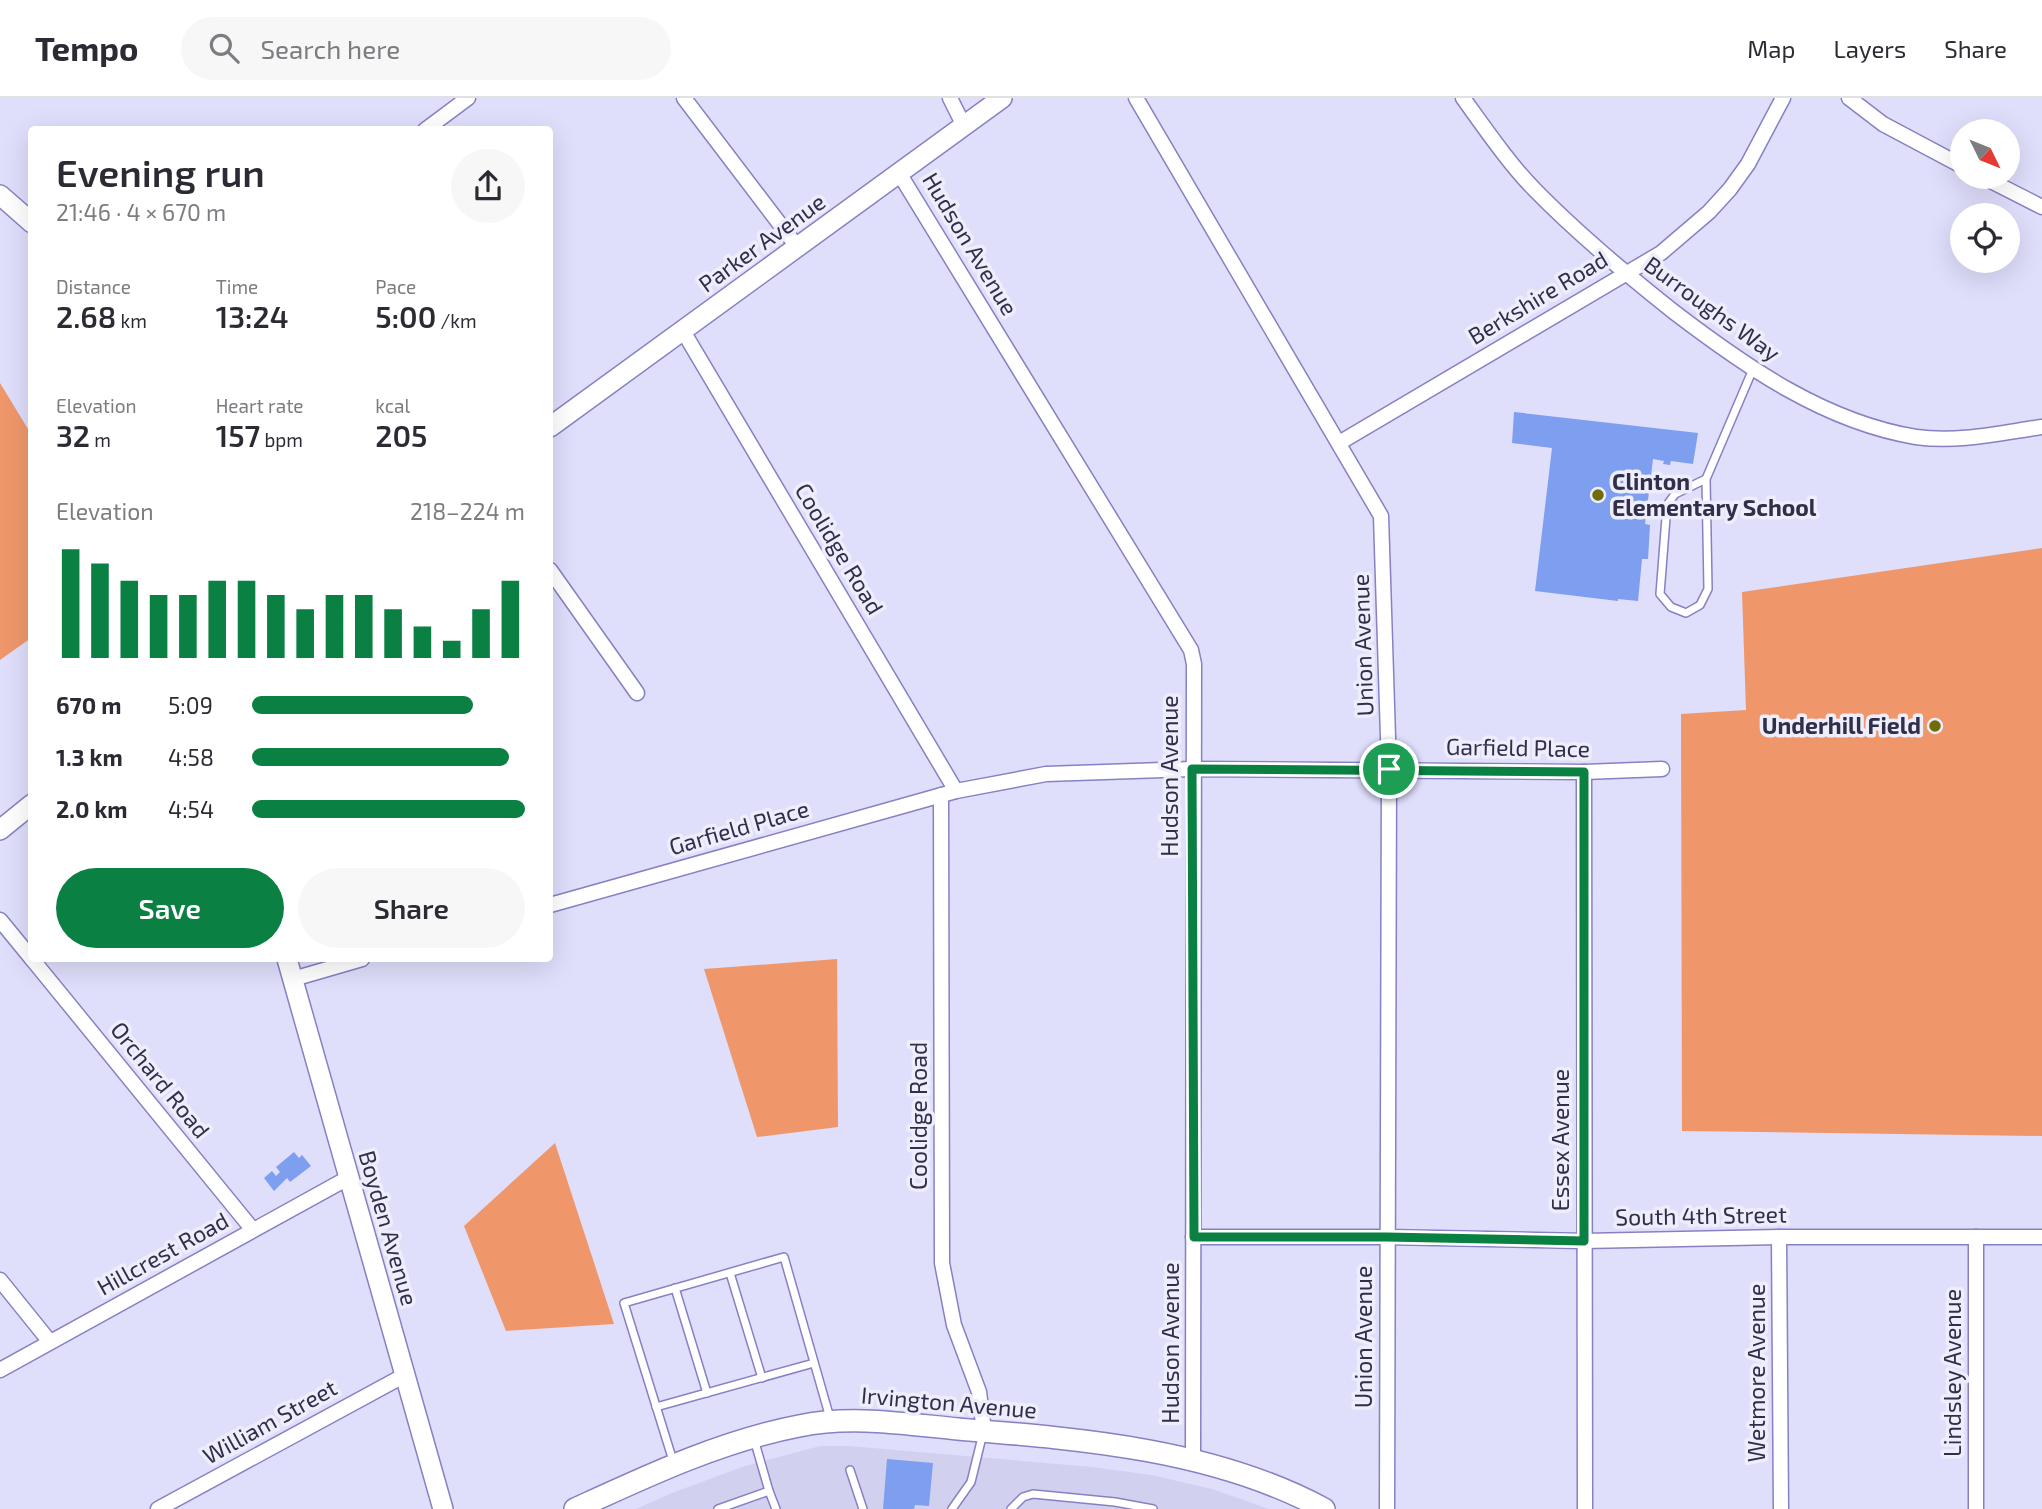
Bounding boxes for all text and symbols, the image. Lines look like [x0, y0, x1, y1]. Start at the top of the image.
search box [181, 17, 671, 80]
text: Tempo [35, 28, 139, 68]
icon: search [205, 29, 243, 67]
text: Search here [261, 33, 400, 64]
text: Map [1747, 34, 1795, 63]
text: Layers [1833, 34, 1906, 63]
text: Share [1944, 34, 2007, 63]
north arrow [1950, 119, 2020, 189]
map controls [1950, 119, 2020, 273]
text: Evening run [56, 149, 265, 195]
button: share [451, 149, 525, 223]
street label: Hudson Avenue [917, 167, 1024, 320]
street label: Parker Avenue [693, 187, 830, 297]
text: 21:46 · 4 × 670 m [56, 198, 226, 226]
button: locate [1950, 203, 2020, 273]
street label: Berkshire Road [1463, 245, 1612, 350]
street label: Burroughs Way [1639, 250, 1786, 367]
text: Distance [56, 275, 131, 298]
text: Time [216, 275, 258, 298]
text: Pace [375, 275, 416, 298]
text: 2.68 [56, 298, 116, 334]
text: 13:24 [216, 298, 289, 334]
text: 5:00 [375, 298, 436, 334]
text: km [116, 309, 147, 332]
text: /km [436, 309, 477, 332]
text: Elevation [56, 394, 137, 417]
text: Heart rate [216, 394, 304, 417]
text: kcal [375, 394, 410, 417]
text: 32 [56, 417, 90, 453]
text: 157 [216, 417, 260, 453]
text: 205 [375, 417, 427, 453]
text: m [90, 428, 111, 451]
text: bpm [260, 428, 303, 451]
place label: Clinton Elementary School [1612, 467, 1817, 521]
street label: Coolidge Road [790, 478, 890, 619]
marker: Clinton Elementary School [1590, 487, 1606, 503]
text: Elevation [56, 497, 154, 525]
text: 218–224 m [410, 497, 525, 525]
street label: Union Avenue [1346, 573, 1378, 717]
text: 670 m [56, 691, 121, 719]
text: 5:09 [168, 691, 213, 719]
street label: Hudson Avenue [1155, 695, 1183, 857]
place label: Underhill Field [1762, 711, 1921, 739]
marker: Underhill Field [1927, 718, 1943, 734]
street label: Garfield Place [1446, 732, 1590, 762]
pin [1359, 739, 1419, 799]
text: 1.3 km [56, 743, 123, 771]
text: 4:58 [168, 743, 214, 771]
icon: arrive [1370, 750, 1408, 788]
street label: Garfield Place [666, 794, 812, 860]
text: 2.0 km [56, 795, 128, 823]
text: 4:54 [168, 795, 214, 823]
button: Save [56, 868, 284, 948]
button: Share [298, 868, 525, 948]
street label: Orchard Road [105, 1015, 216, 1143]
street label: Coolidge Road [904, 1042, 932, 1190]
street label: Essex Avenue [1546, 1069, 1574, 1211]
street label: Boyden Avenue [353, 1147, 424, 1308]
street label: South 4th Street [1615, 1200, 1787, 1230]
street label: Hillcrest Road [92, 1206, 233, 1301]
street label: Hudson Avenue [1156, 1262, 1184, 1424]
street label: Union Avenue [1349, 1266, 1377, 1408]
street label: Wetmore Avenue [1742, 1284, 1770, 1462]
street label: Lindsley Avenue [1938, 1289, 1966, 1457]
street label: William Street [198, 1373, 342, 1469]
street label: Irvington Avenue [860, 1380, 1038, 1424]

